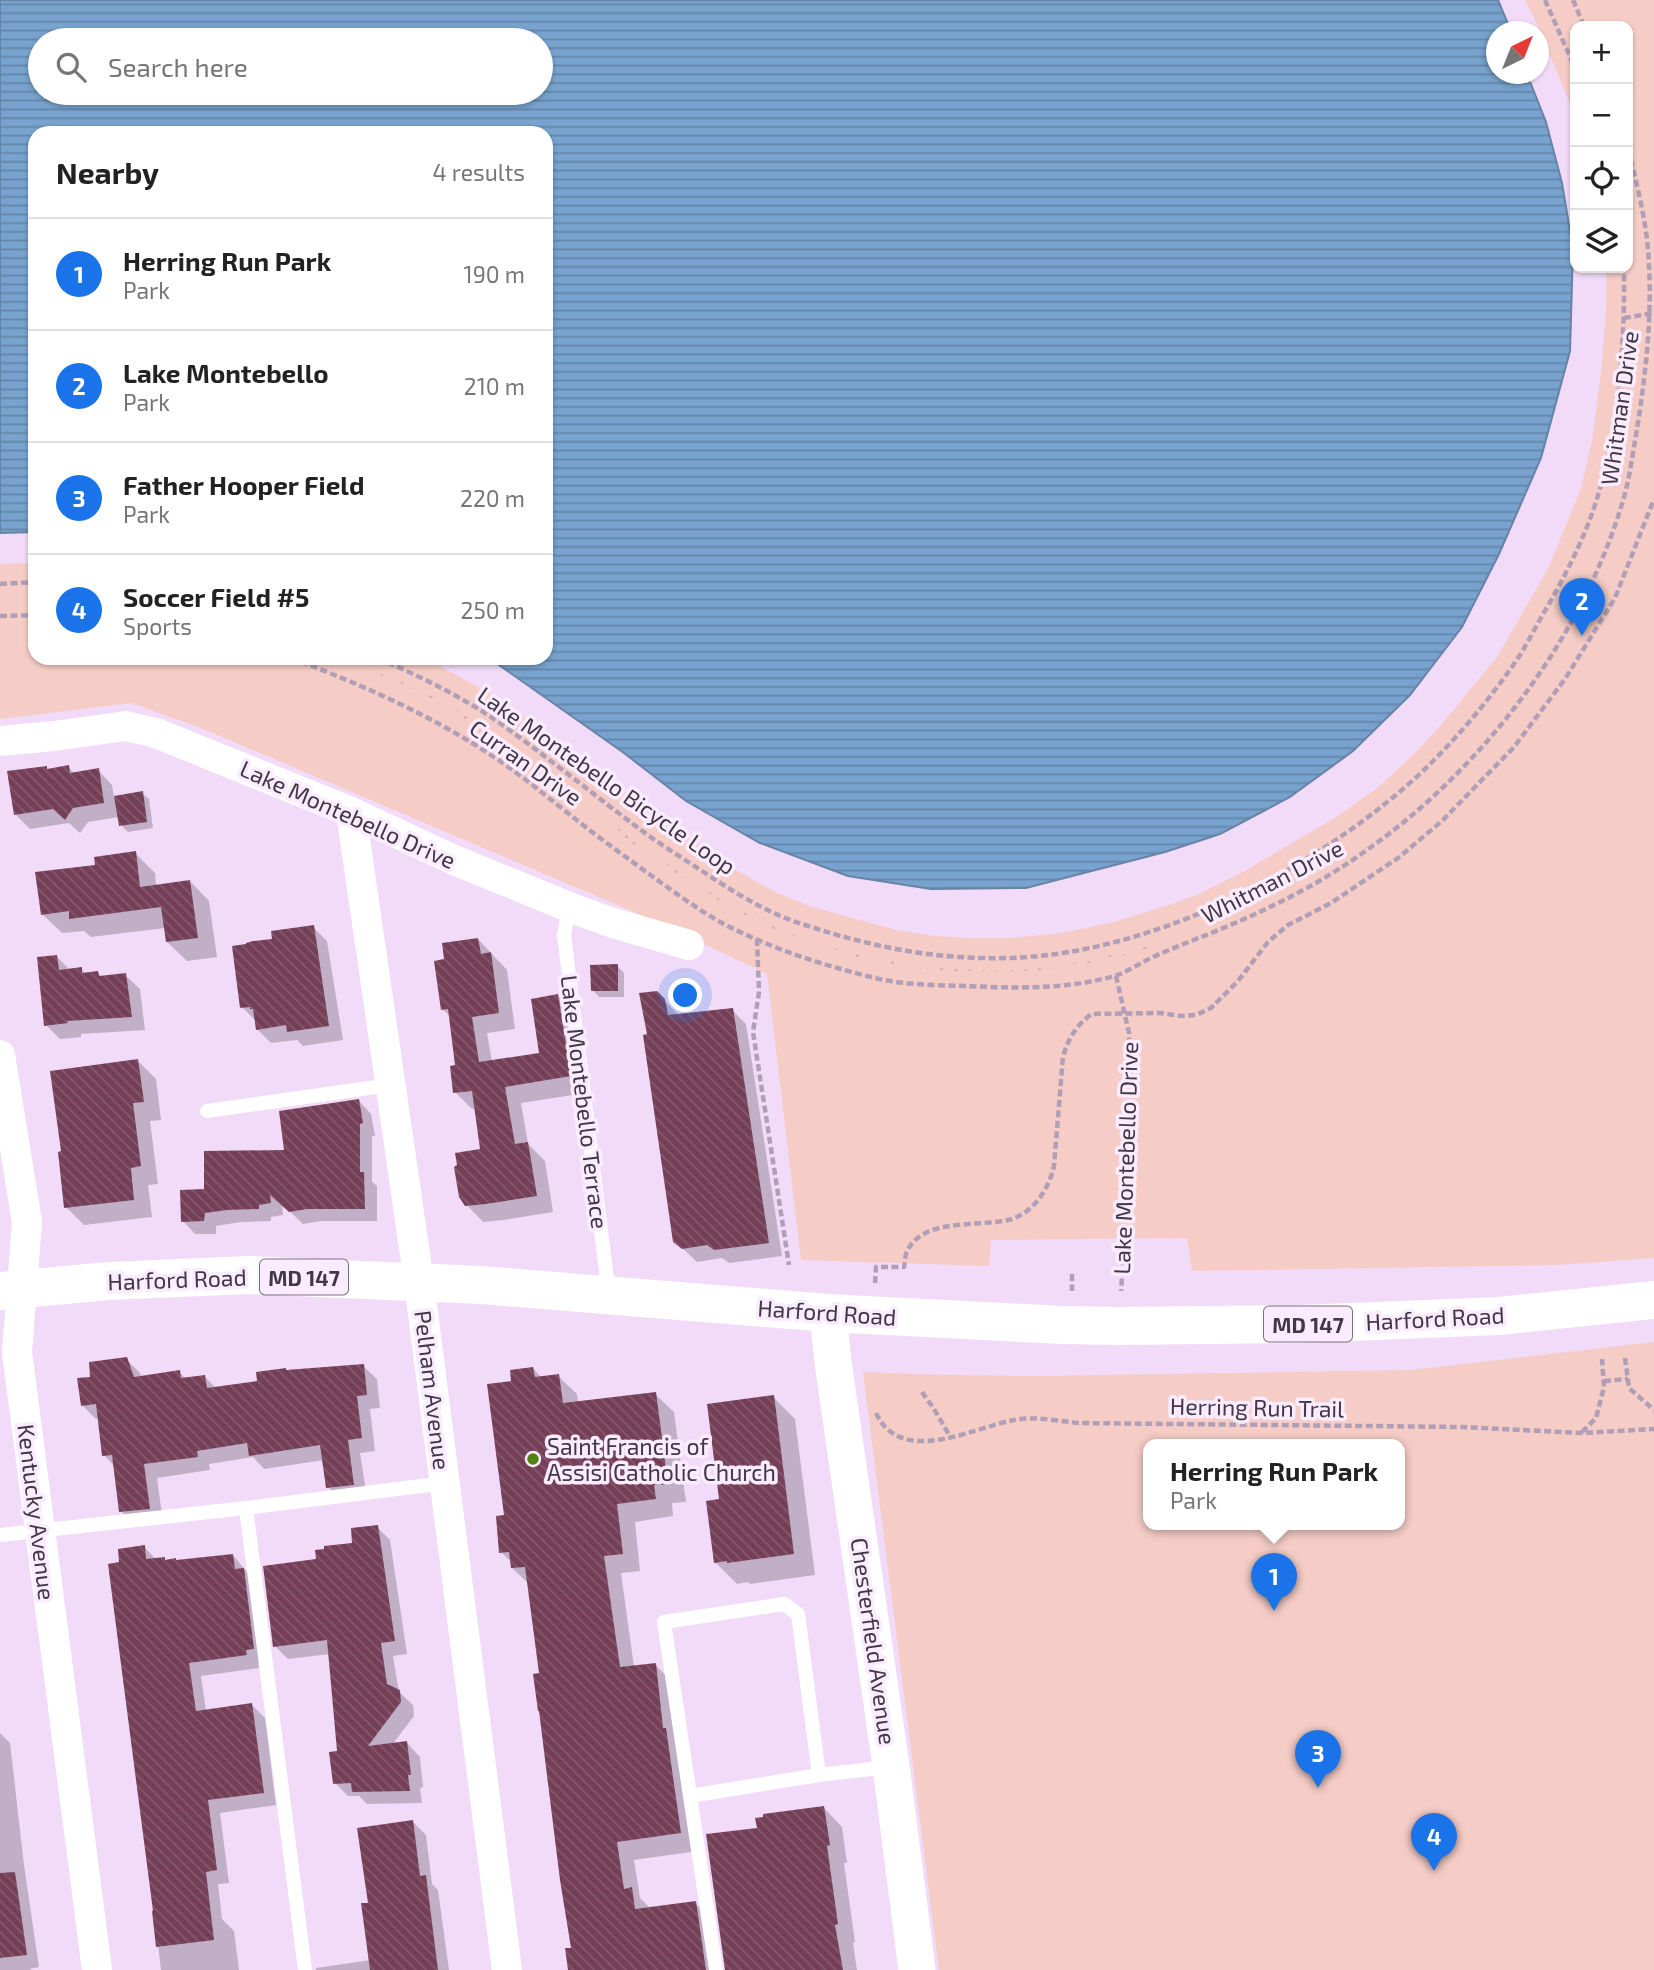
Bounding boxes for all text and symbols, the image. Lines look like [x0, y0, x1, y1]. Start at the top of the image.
north arrow [1486, 21, 1549, 84]
map controls [1570, 21, 1633, 273]
button: + [1570, 21, 1633, 84]
search box [28, 28, 553, 105]
icon: search [52, 48, 90, 86]
text: Search here [108, 51, 248, 82]
button: − [1570, 84, 1633, 147]
button: locate [1570, 147, 1633, 210]
text: Nearby [56, 154, 159, 190]
text: 4 results [433, 158, 525, 186]
button: layers [1570, 210, 1633, 273]
text: Herring Run Park [123, 245, 331, 276]
text: 1 [74, 260, 84, 288]
text: 190 m [464, 260, 525, 288]
text: Park [123, 276, 170, 304]
street label: Whitman Drive [1594, 329, 1644, 487]
text: Lake Montebello [123, 357, 329, 388]
text: 2 [72, 372, 86, 400]
text: 210 m [464, 372, 525, 400]
text: Park [123, 388, 170, 416]
text: Father Hooper Field [123, 469, 364, 500]
text: 3 [72, 484, 86, 512]
text: 220 m [460, 484, 525, 512]
text: Park [123, 500, 170, 528]
pin: 2 [1559, 578, 1605, 636]
text: Soccer Field #5 [123, 581, 309, 612]
text: 4 [72, 596, 86, 624]
text: 250 m [461, 596, 525, 624]
text: Sports [123, 612, 192, 640]
street label: Lake Montebello Bicycle Loop [473, 680, 741, 880]
street label: Curran Drive [465, 713, 587, 811]
street label: Lake Montebello Drive [236, 754, 460, 874]
street label: Whitman Drive [1196, 833, 1348, 929]
street label: Lake Montebello Terrace [556, 974, 614, 1230]
your location [668, 978, 702, 1012]
street label: Lake Montebello Drive [1107, 1041, 1143, 1275]
road number: MD 147 [260, 1260, 348, 1294]
street label: Harford Road [107, 1263, 247, 1295]
street label: Harford Road [757, 1293, 897, 1331]
street label: Harford Road [1365, 1300, 1505, 1336]
road number: MD 147 [1264, 1306, 1352, 1342]
street label: Pelham Avenue [409, 1309, 457, 1471]
street label: Herring Run Trail [1170, 1391, 1344, 1423]
street label: Kentucky Avenue [12, 1422, 62, 1602]
place label: Saint Francis of Assisi Catholic Church [547, 1432, 776, 1486]
popup [1143, 1439, 1405, 1530]
marker: Saint Francis of Assisi Catholic Church [525, 1451, 541, 1467]
text: Herring Run Park [1170, 1455, 1378, 1486]
text: Park [1170, 1486, 1217, 1514]
street label: Chesterfield Avenue [846, 1536, 902, 1746]
pin: 1 [1251, 1553, 1297, 1611]
pin: 3 [1295, 1730, 1341, 1788]
pin: 4 [1411, 1813, 1457, 1871]

